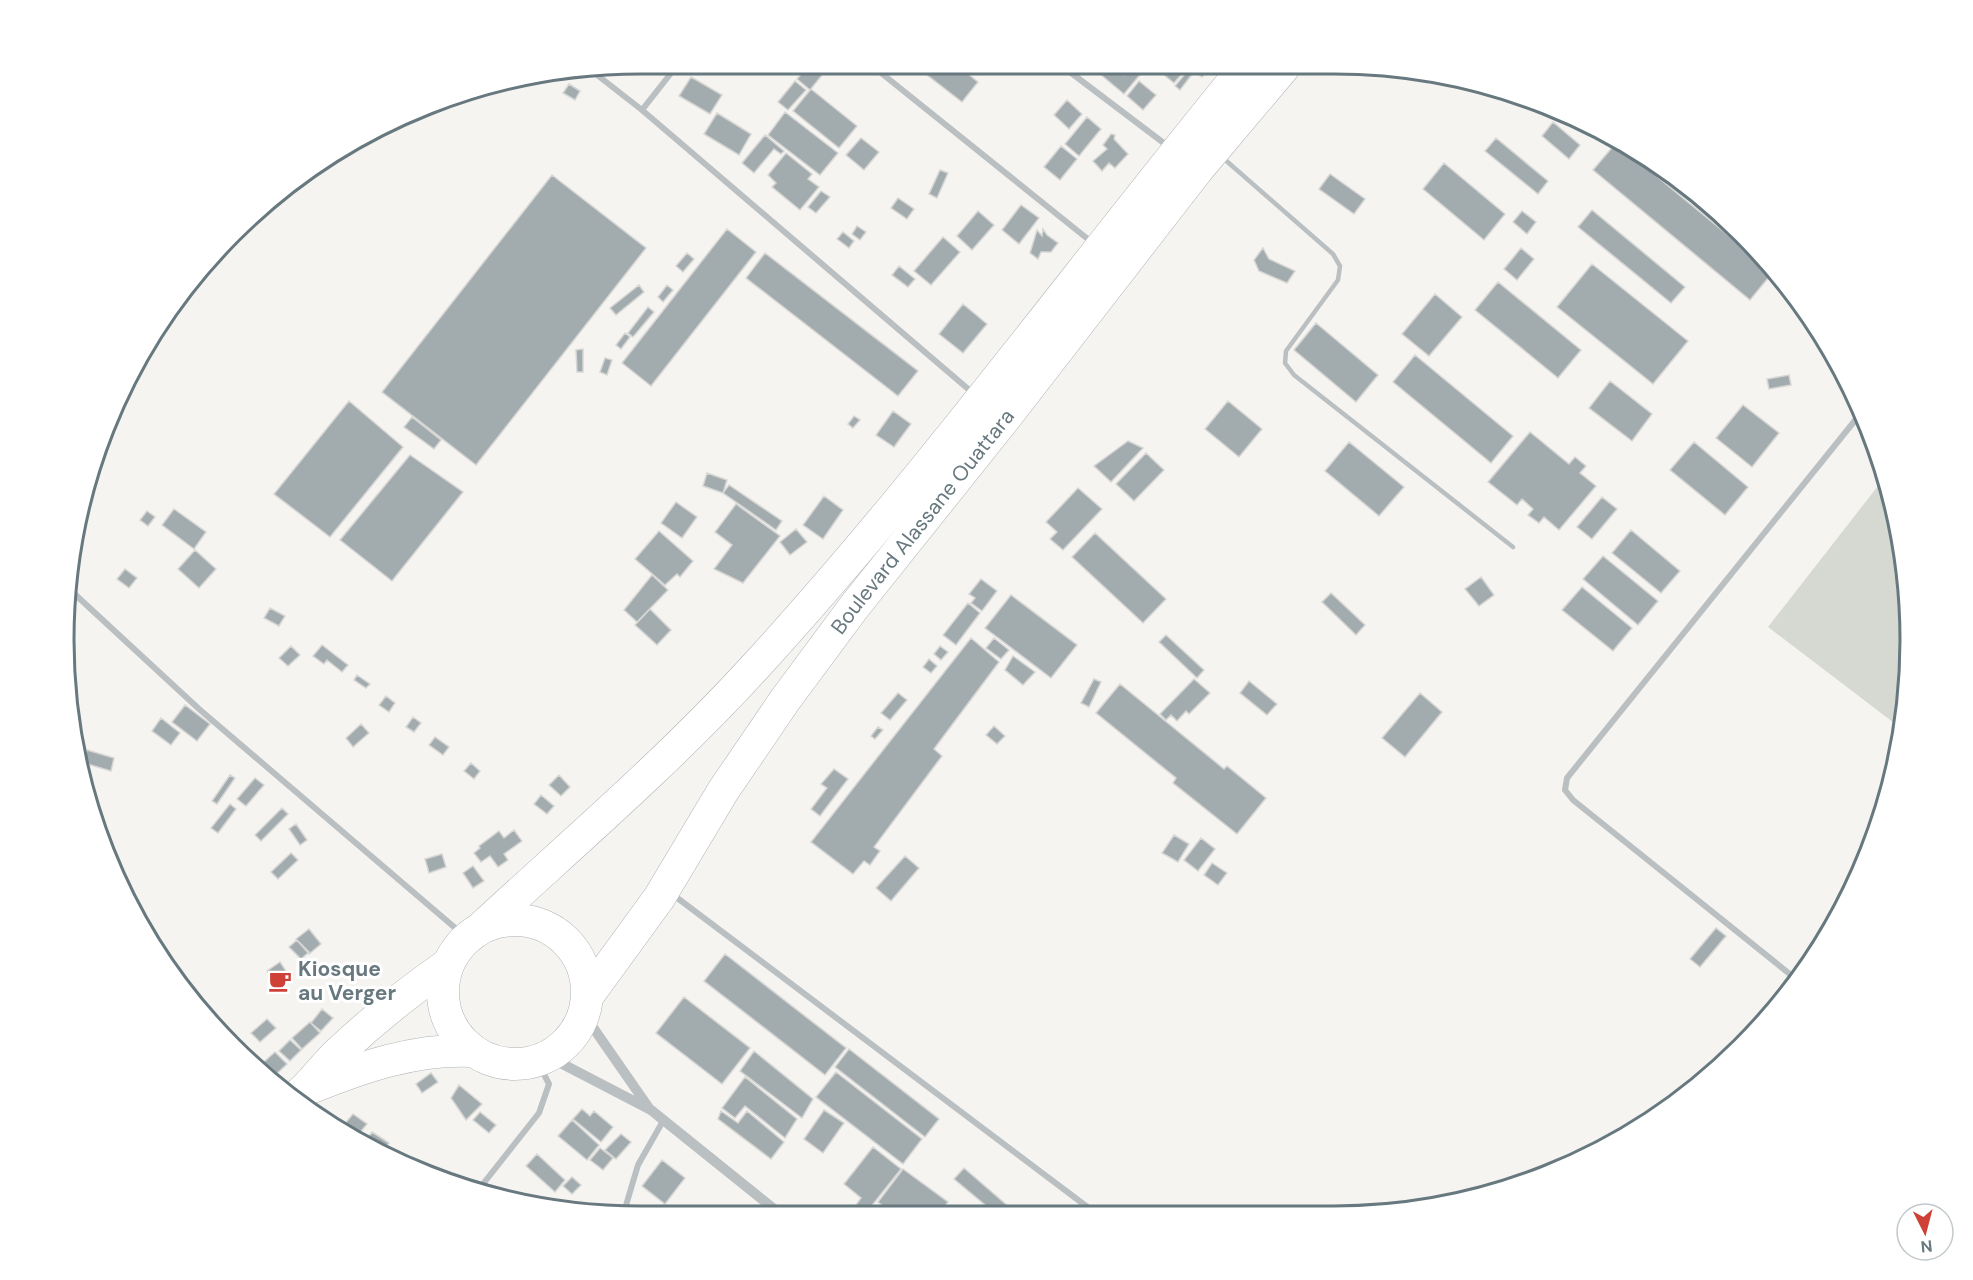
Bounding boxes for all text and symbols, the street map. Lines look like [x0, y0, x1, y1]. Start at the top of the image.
street label: Boulevard Alassane Ouattara [825, 403, 1021, 640]
place label: Kiosque au Verger [298, 955, 396, 1007]
cafe icon: Kiosque au Verger [267, 968, 293, 994]
north arrow [1895, 1202, 1955, 1262]
text: N [1920, 1235, 1933, 1257]

